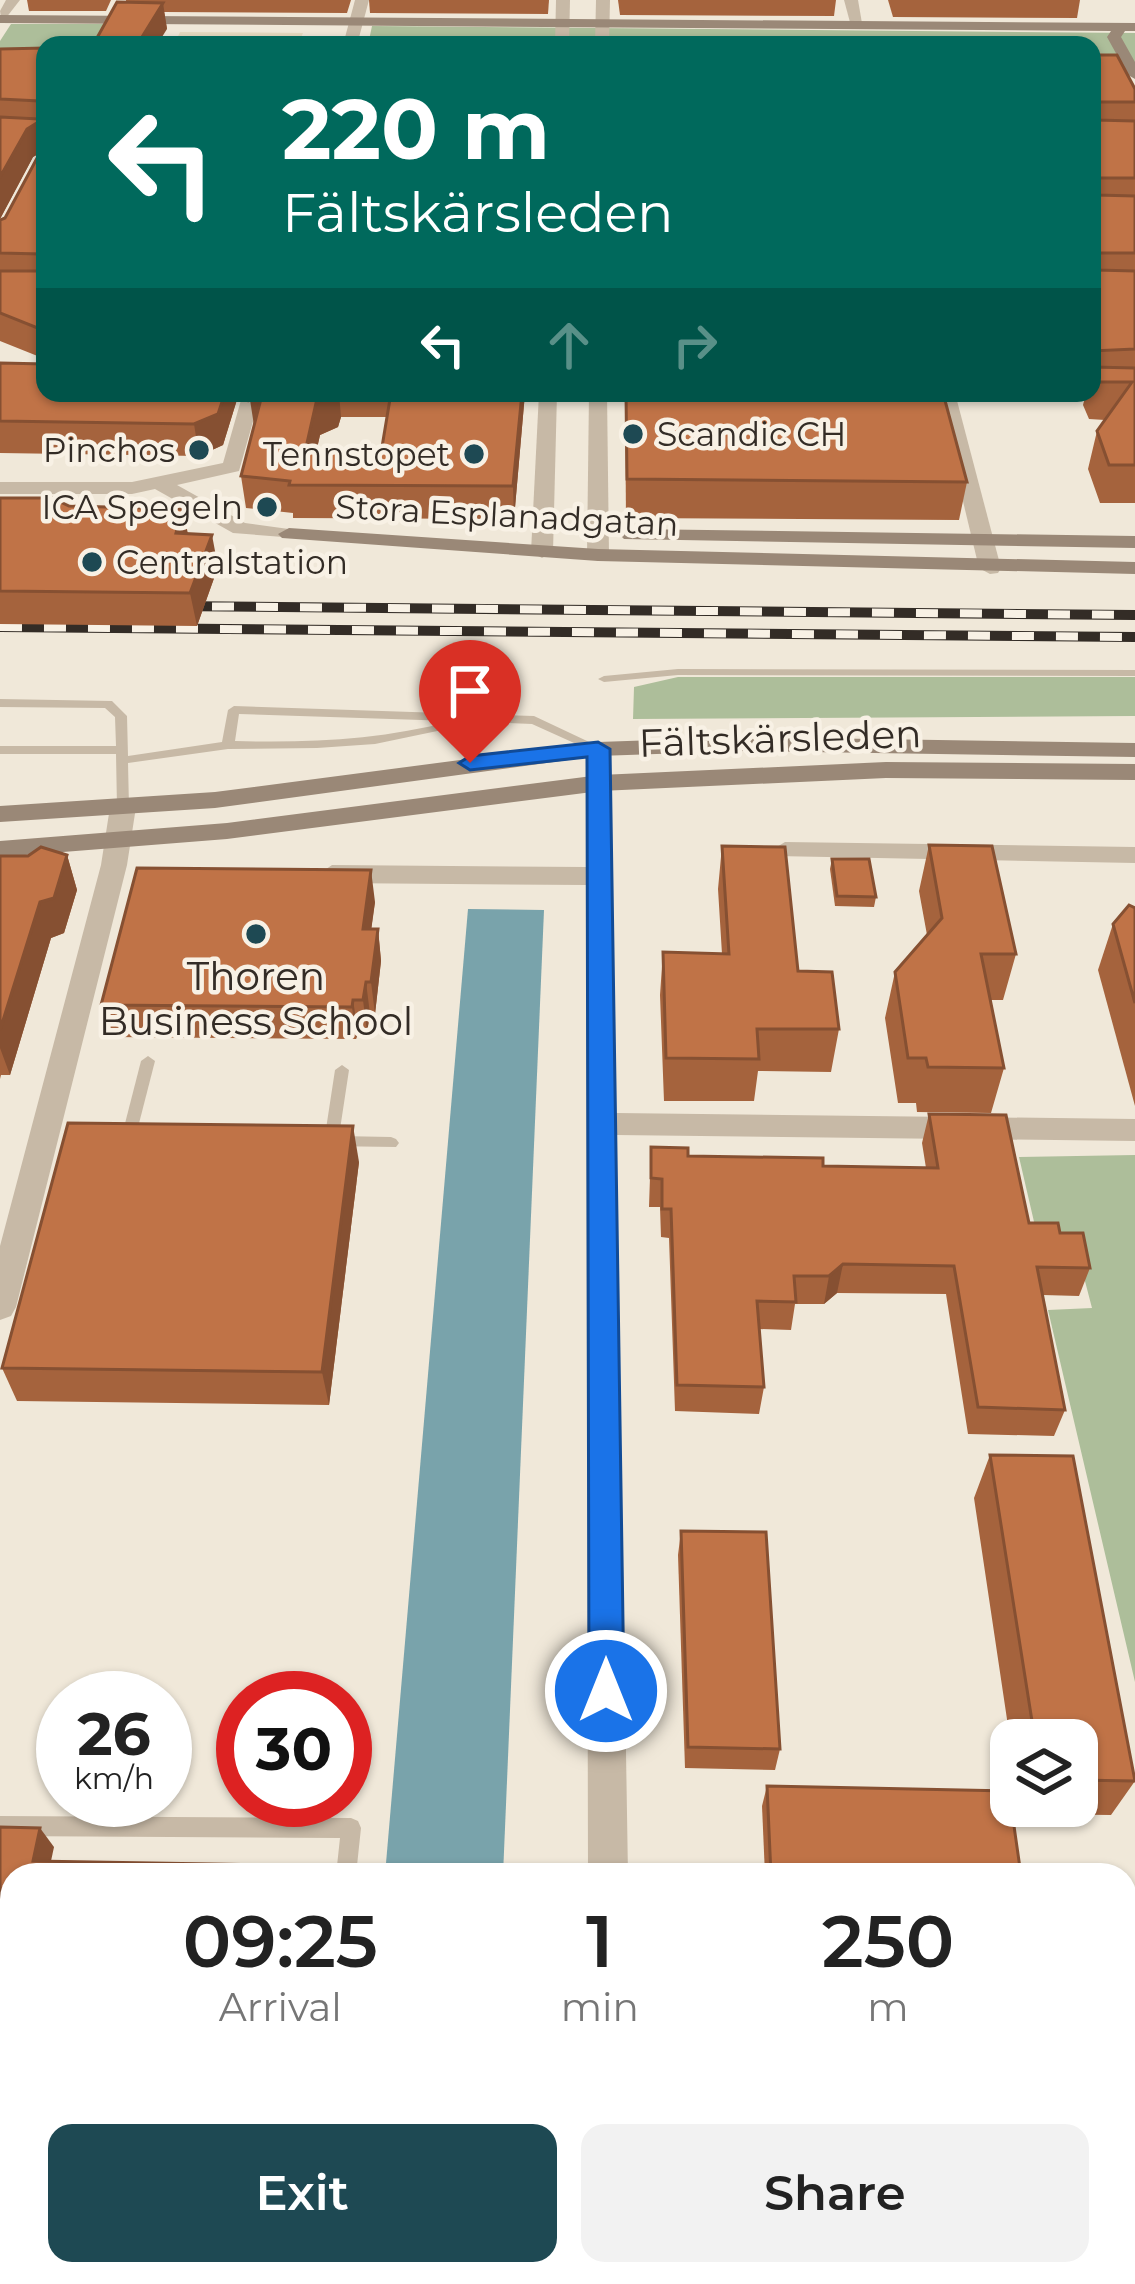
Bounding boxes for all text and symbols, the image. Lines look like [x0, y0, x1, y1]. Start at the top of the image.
text: 220 m [282, 78, 550, 180]
icon: left [84, 84, 240, 240]
text: Fältskärsleden [282, 180, 674, 246]
icon: left [410, 312, 476, 378]
icon: ahead [536, 312, 602, 378]
icon: right [662, 312, 728, 378]
place label: Scandic CH [657, 414, 846, 454]
marker: Scandic CH [620, 421, 646, 447]
place label: Pinchos [43, 430, 175, 470]
place label: Tennstopet [263, 434, 450, 474]
marker: Pinchos [186, 437, 212, 463]
marker: Tennstopet [461, 441, 487, 467]
street label: Stora Esplanadgatan [335, 486, 679, 544]
place label: ICA Spegeln [42, 487, 243, 527]
marker: ICA Spegeln [254, 494, 280, 520]
place label: Centralstation [116, 542, 348, 582]
marker: Centralstation [79, 549, 105, 575]
pin [419, 640, 521, 763]
icon: arrive [437, 658, 503, 724]
street label: Fältskärsleden [638, 709, 922, 767]
marker: Thoren Business School [243, 921, 269, 947]
place label: Thoren Business School [99, 952, 413, 1045]
position arrow [543, 1628, 669, 1754]
speed limit sign: 30 [216, 1671, 372, 1827]
text: 26 [77, 1697, 151, 1770]
map controls [990, 1719, 1098, 1827]
button: layers [990, 1719, 1098, 1827]
text: km/h [74, 1760, 154, 1797]
text: 09:25 [183, 1897, 378, 1985]
text: 1 [586, 1897, 614, 1985]
text: 250 [822, 1897, 954, 1985]
text: Arrival [219, 1983, 342, 2031]
text: min [561, 1983, 639, 2031]
text: m [867, 1983, 909, 2031]
button: Exit [48, 2124, 557, 2262]
button: Share [581, 2124, 1089, 2262]

